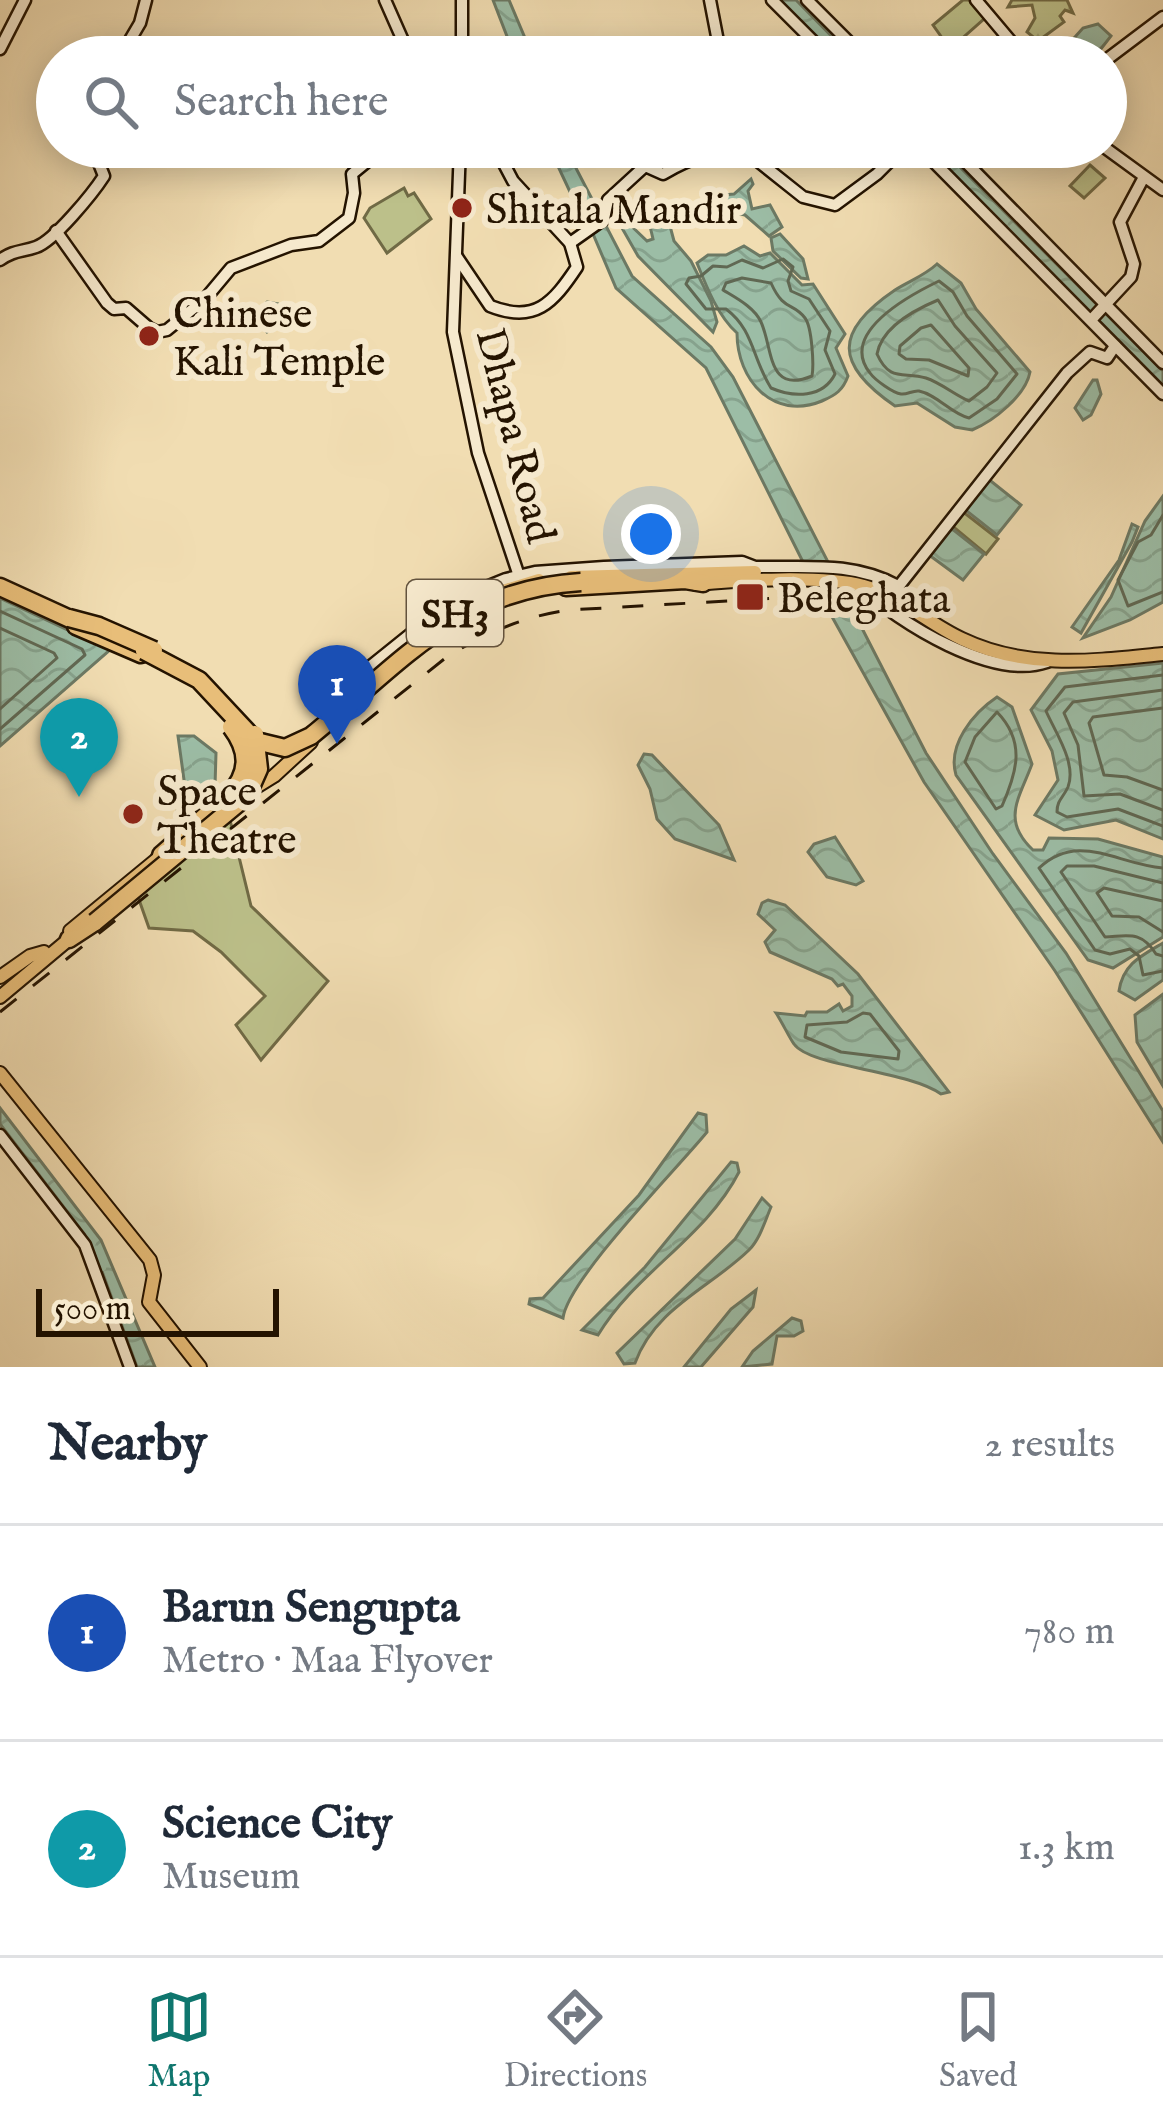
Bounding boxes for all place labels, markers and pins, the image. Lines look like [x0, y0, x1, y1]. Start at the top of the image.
place label: Shitala Mandir [486, 185, 741, 238]
marker: Shitala Mandir [449, 195, 475, 221]
place label: Chinese Kali Temple [173, 289, 385, 390]
marker: Chinese Kali Temple [136, 323, 162, 349]
place label: Beleghata [777, 574, 951, 627]
marker: Beleghata [734, 581, 766, 613]
pin: 1 [298, 645, 376, 744]
pin: 2 [40, 698, 118, 797]
place label: Space Theatre [157, 767, 297, 868]
marker: Space Theatre [120, 801, 146, 827]

